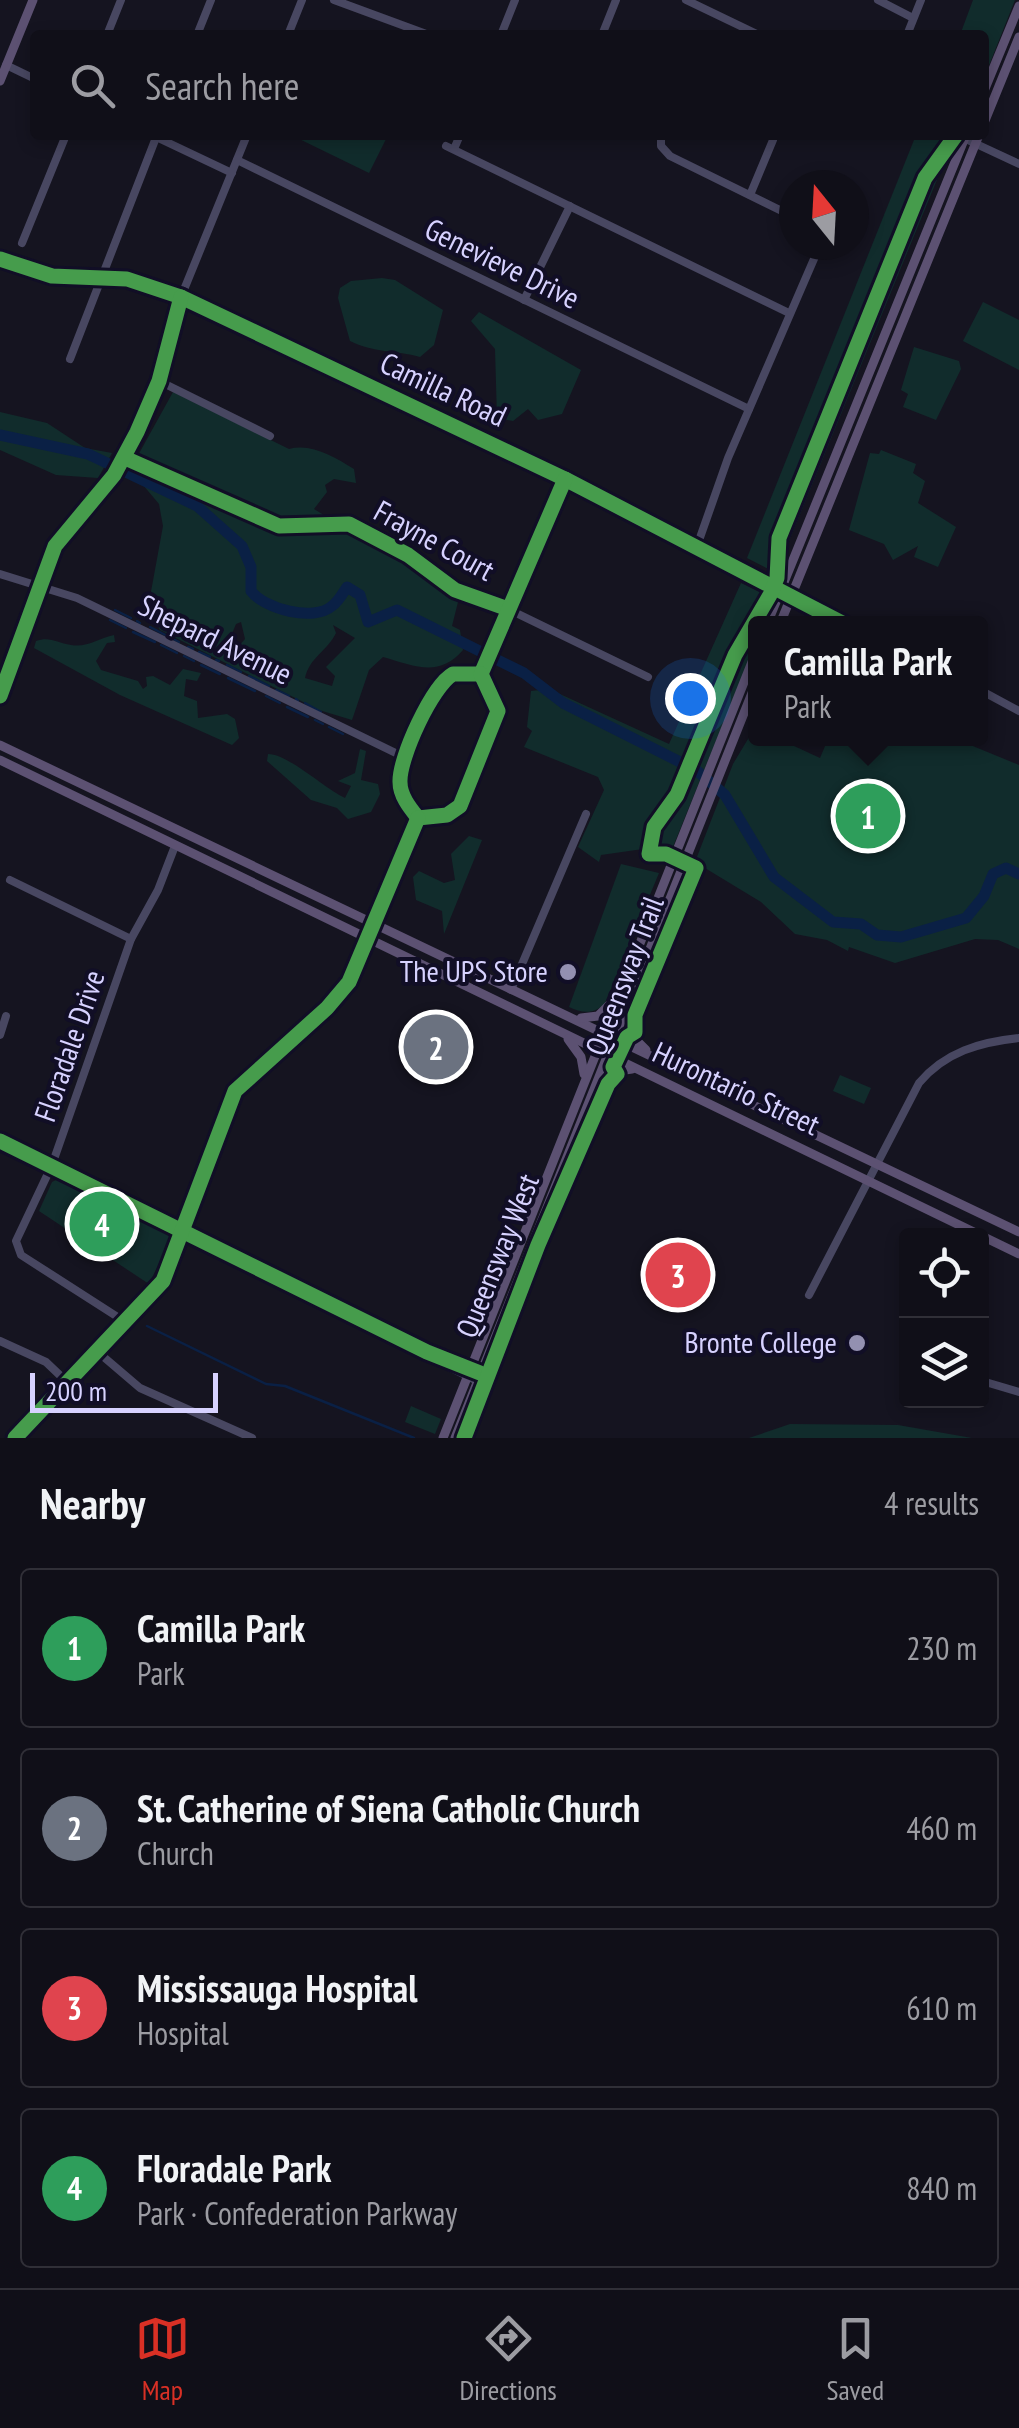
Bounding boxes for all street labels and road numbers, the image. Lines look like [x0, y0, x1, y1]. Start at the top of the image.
street label: Genevieve Drive [419, 208, 586, 317]
street label: Camilla Road [374, 342, 513, 435]
street label: Frayne Court [368, 491, 503, 589]
street label: Shepard Avenue [132, 585, 299, 693]
street label: Queensway Trail [575, 890, 672, 1061]
street label: Floradale Drive [24, 965, 113, 1126]
street label: Hurontario Street [647, 1032, 827, 1144]
street label: Queensway West [446, 1167, 547, 1343]

